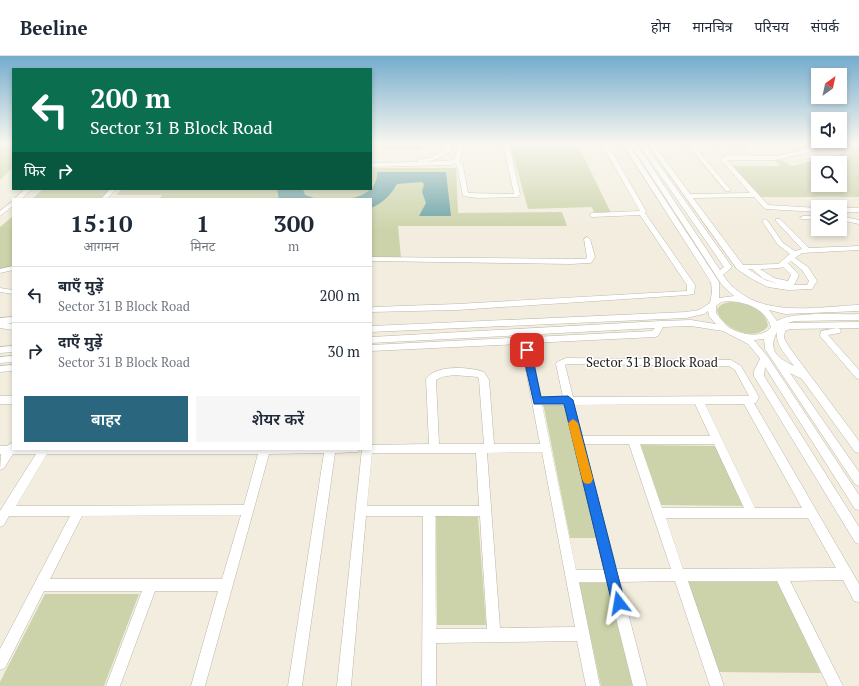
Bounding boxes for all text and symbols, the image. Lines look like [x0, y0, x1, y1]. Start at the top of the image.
text: Beeline [20, 15, 88, 40]
text: होम [651, 17, 670, 36]
text: मानचित्र [692, 17, 733, 36]
text: परिचय [755, 17, 789, 36]
text: संपर्क [811, 17, 839, 36]
north arrow [811, 68, 847, 104]
map controls [811, 68, 847, 236]
text: 200 m [90, 79, 171, 116]
icon: left [24, 84, 76, 136]
button: sound [811, 112, 847, 148]
text: Sector 31 B Block Road [90, 115, 273, 139]
button: search [811, 156, 847, 192]
text: फिर [24, 160, 46, 180]
icon: right [54, 160, 76, 182]
button: layers [811, 200, 847, 236]
text: 15:10 [70, 207, 132, 239]
text: 1 [196, 207, 210, 239]
text: 300 [273, 207, 314, 239]
text: आगमन [83, 237, 119, 255]
text: मिनट [190, 237, 215, 255]
text: m [288, 237, 299, 255]
text: बाएँ मुड़ें [58, 275, 103, 295]
icon: left [24, 284, 46, 306]
text: 200 m [319, 285, 360, 305]
text: Sector 31 B Block Road [58, 297, 190, 315]
text: दाएँ मुड़ें [58, 331, 102, 351]
pin [510, 333, 544, 367]
icon: arrive [516, 339, 538, 361]
icon: right [24, 340, 46, 362]
text: 30 m [327, 341, 360, 361]
text: Sector 31 B Block Road [58, 353, 190, 371]
street label: Sector 31 B Block Road [586, 353, 718, 371]
button: बाहर [24, 396, 188, 442]
button: शेयर करें [196, 396, 360, 442]
position arrow [598, 582, 640, 624]

